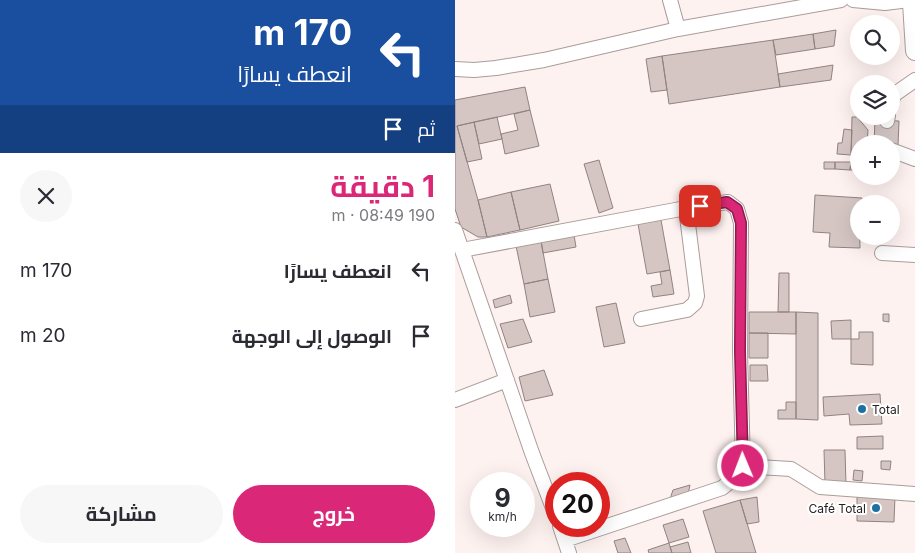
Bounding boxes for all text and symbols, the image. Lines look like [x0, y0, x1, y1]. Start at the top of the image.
text: 170 m [253, 11, 352, 53]
map controls [850, 15, 900, 245]
button: search [850, 15, 900, 65]
icon: left [370, 20, 435, 85]
text: انعطف يسارًا [237, 61, 352, 87]
button: layers [850, 75, 900, 125]
icon: arrive [379, 115, 407, 143]
text: ثم [417, 118, 435, 141]
button: + [850, 135, 900, 185]
text: 1 دقيقة [330, 168, 435, 204]
button: close [20, 170, 72, 222]
pin [679, 185, 721, 227]
icon: arrive [686, 192, 714, 220]
button: − [850, 195, 900, 245]
text: 190 m · 08:49 [331, 205, 435, 225]
icon: left [407, 257, 435, 285]
text: 170 m [20, 259, 72, 282]
text: انعطف يسارًا [284, 260, 392, 283]
icon: arrive [407, 322, 435, 350]
text: 20 m [20, 324, 66, 347]
text: الوصول إلى الوجهة [232, 325, 392, 348]
place label: Total [872, 402, 900, 417]
marker: Total [856, 403, 868, 415]
position arrow [716, 439, 768, 491]
speed limit sign: 20 [545, 472, 610, 537]
text: 9 [494, 483, 511, 513]
button: مشاركة [20, 485, 223, 543]
button: خروج [233, 485, 435, 543]
place label: Café Total [808, 501, 866, 516]
marker: Café Total [870, 502, 882, 514]
text: km/h [488, 509, 517, 524]

